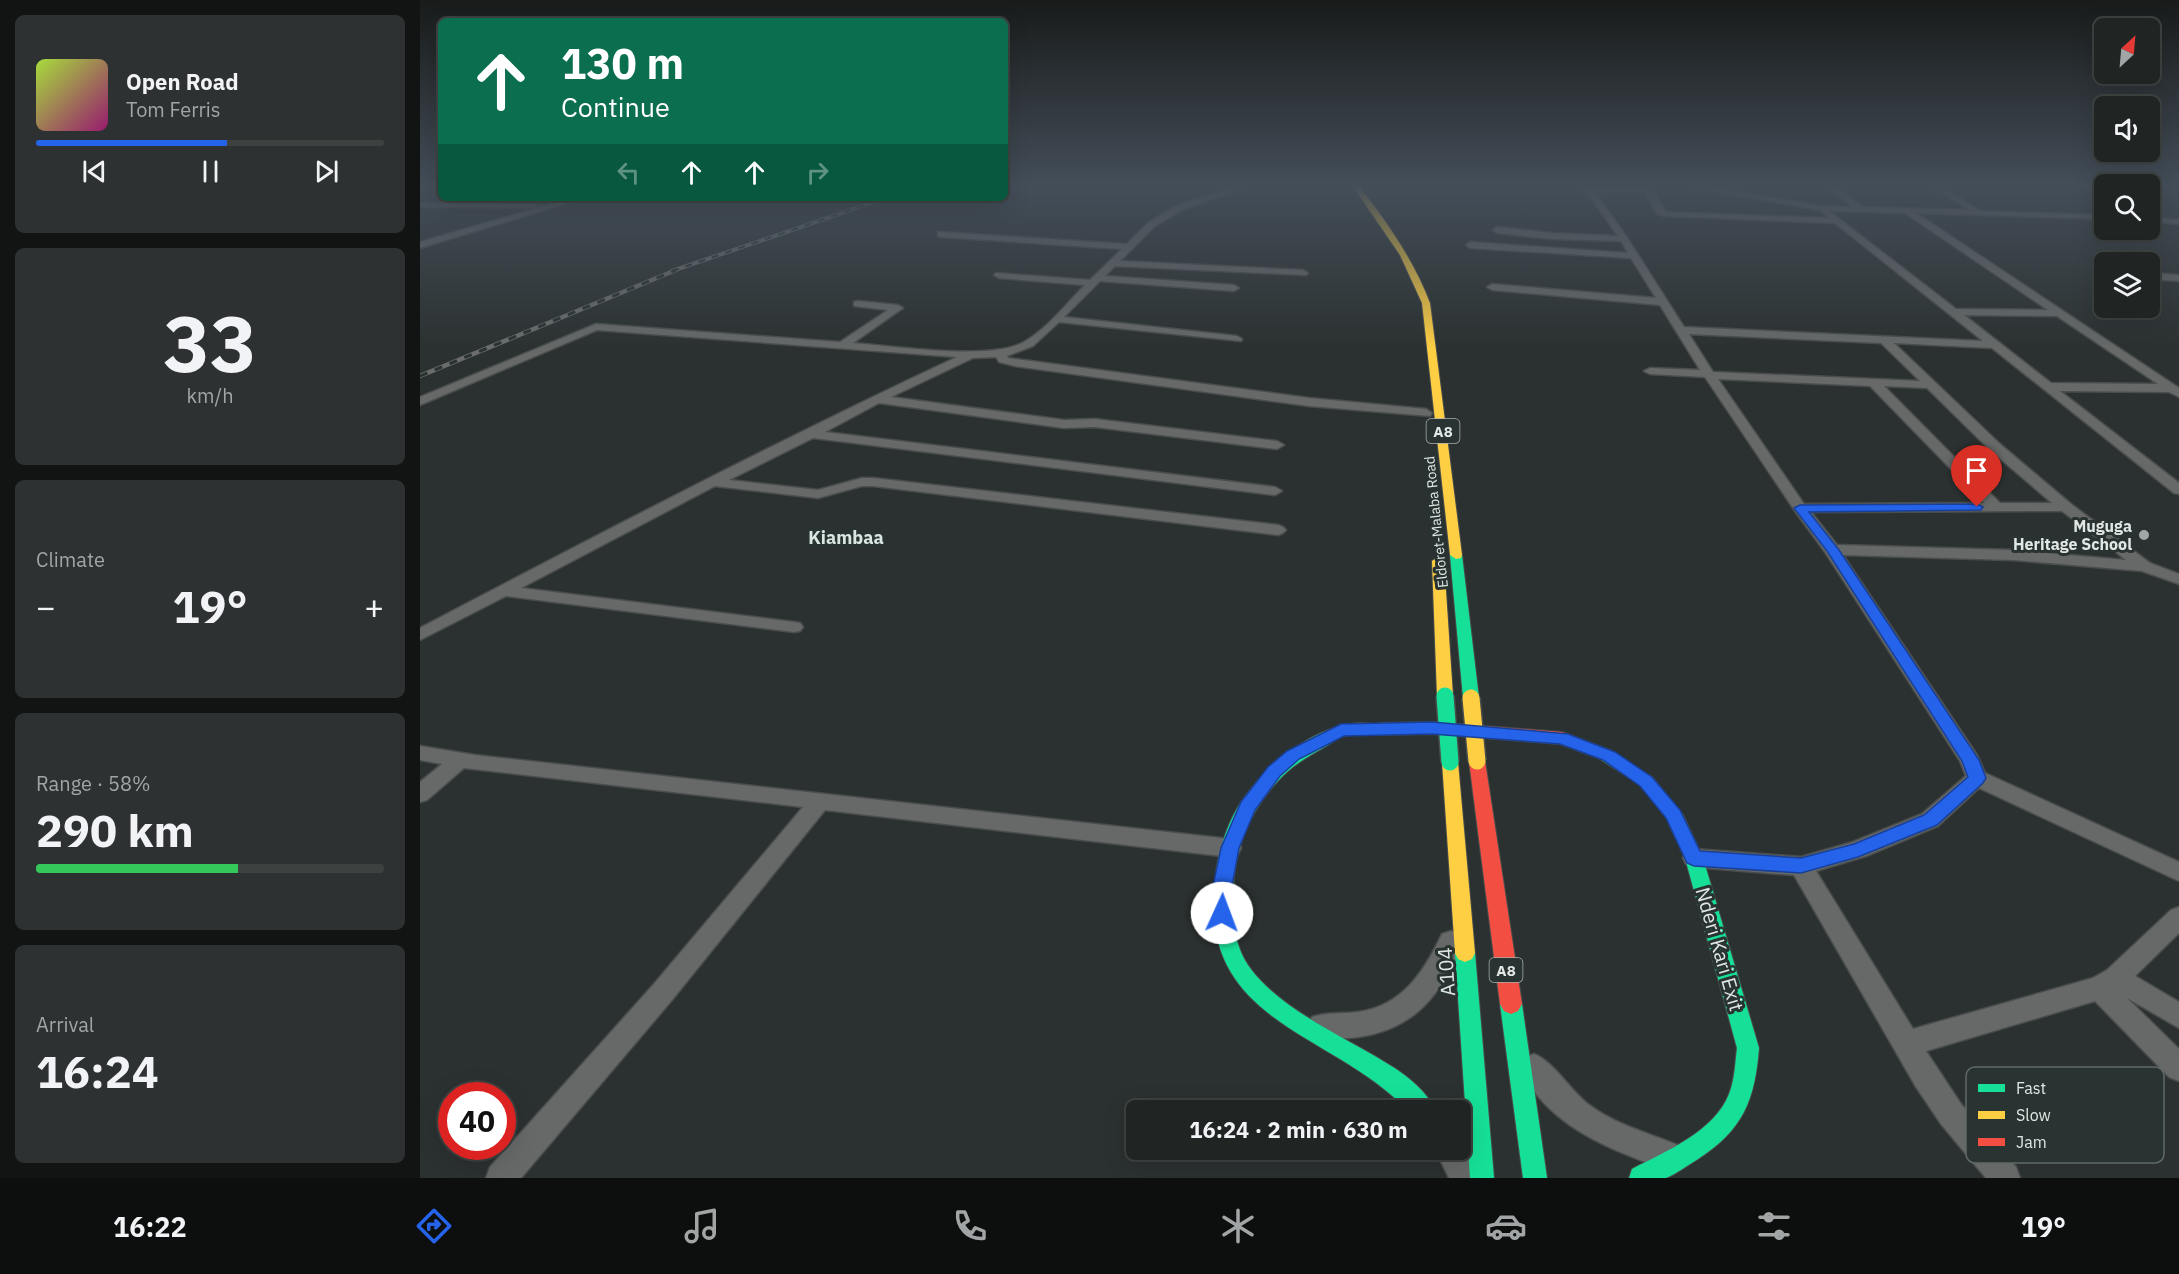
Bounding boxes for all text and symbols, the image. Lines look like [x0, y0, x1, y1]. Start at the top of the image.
north arrow [2094, 18, 2160, 84]
map controls [2094, 18, 2160, 318]
text: 130 m [561, 36, 684, 91]
icon: ahead [462, 42, 540, 120]
text: Open Road [126, 67, 239, 96]
text: Continue [561, 89, 670, 124]
text: Tom Ferris [126, 96, 221, 123]
button: sound [2094, 96, 2160, 162]
icon: previous [78, 155, 111, 188]
icon: pause [194, 155, 227, 188]
icon: next [310, 155, 343, 188]
icon: left [612, 156, 645, 189]
icon: ahead [675, 156, 708, 189]
icon: ahead [738, 156, 771, 189]
icon: right [801, 156, 834, 189]
button: search [2094, 174, 2160, 240]
button: layers [2094, 252, 2160, 318]
text: 33 [163, 292, 257, 393]
text: km/h [186, 382, 234, 409]
road number: A8 [1426, 419, 1460, 443]
pin [1951, 445, 2002, 507]
icon: arrive [1960, 454, 1993, 487]
street label: Eldoret-Malaba Road [1420, 455, 1452, 589]
place label: Muguga Heritage School [2013, 516, 2132, 554]
district label: Kiambaa [808, 526, 884, 549]
marker: Muguga Heritage School [2137, 528, 2151, 542]
text: Climate [36, 546, 105, 573]
text: 19° [172, 577, 248, 635]
text: − [36, 585, 56, 628]
text: + [364, 585, 384, 628]
text: Range · 58% [36, 770, 151, 797]
text: 290 km [36, 801, 194, 859]
position arrow [1190, 881, 1254, 945]
street label: Nderi Kari Exit [1689, 884, 1751, 1014]
street label: A104 [1431, 947, 1461, 997]
road number: A8 [1490, 958, 1522, 982]
text: Arrival [36, 1011, 94, 1038]
text: 16:24 [36, 1042, 159, 1100]
legend [1966, 1067, 2164, 1163]
text: Fast [2016, 1078, 2046, 1098]
speed limit sign: 40 [438, 1082, 516, 1160]
text: Slow [2016, 1105, 2051, 1125]
text: 16:24 · 2 min · 630 m [1189, 1115, 1408, 1144]
text: Jam [2016, 1132, 2047, 1152]
icon: directions [413, 1205, 455, 1247]
icon: music [681, 1205, 723, 1247]
icon: phone [949, 1205, 991, 1247]
icon: climate [1217, 1205, 1259, 1247]
icon: car [1485, 1205, 1527, 1247]
icon: filters [1753, 1205, 1795, 1247]
text: 16:22 [113, 1209, 187, 1244]
text: 19° [2021, 1209, 2066, 1244]

